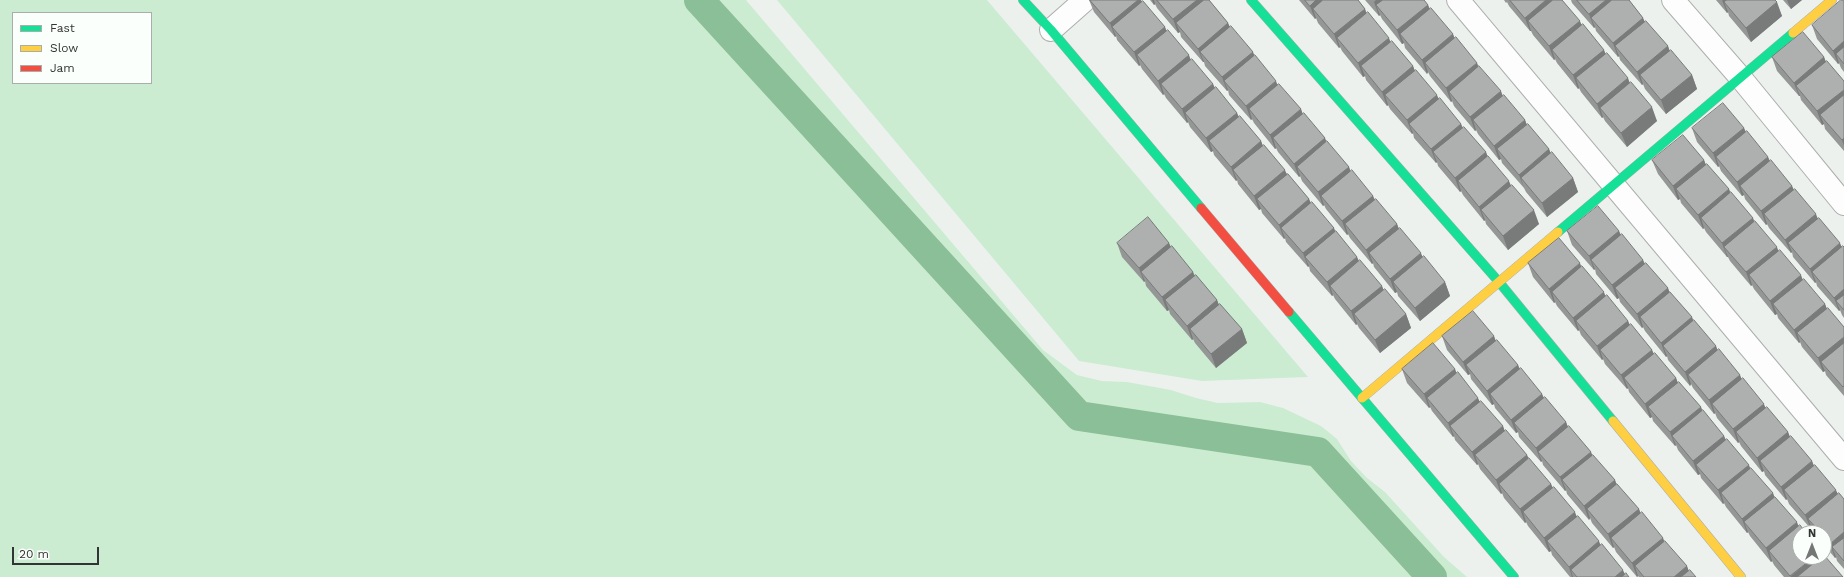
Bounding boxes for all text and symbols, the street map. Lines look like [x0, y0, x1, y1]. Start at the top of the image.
legend [12, 12, 152, 84]
text: Fast [50, 21, 75, 35]
text: Slow [50, 41, 78, 55]
text: Jam [50, 61, 75, 75]
north arrow [1792, 525, 1832, 565]
text: N [1808, 527, 1816, 540]
scale bar [14, 539, 101, 565]
text: 20 m [19, 547, 49, 561]

